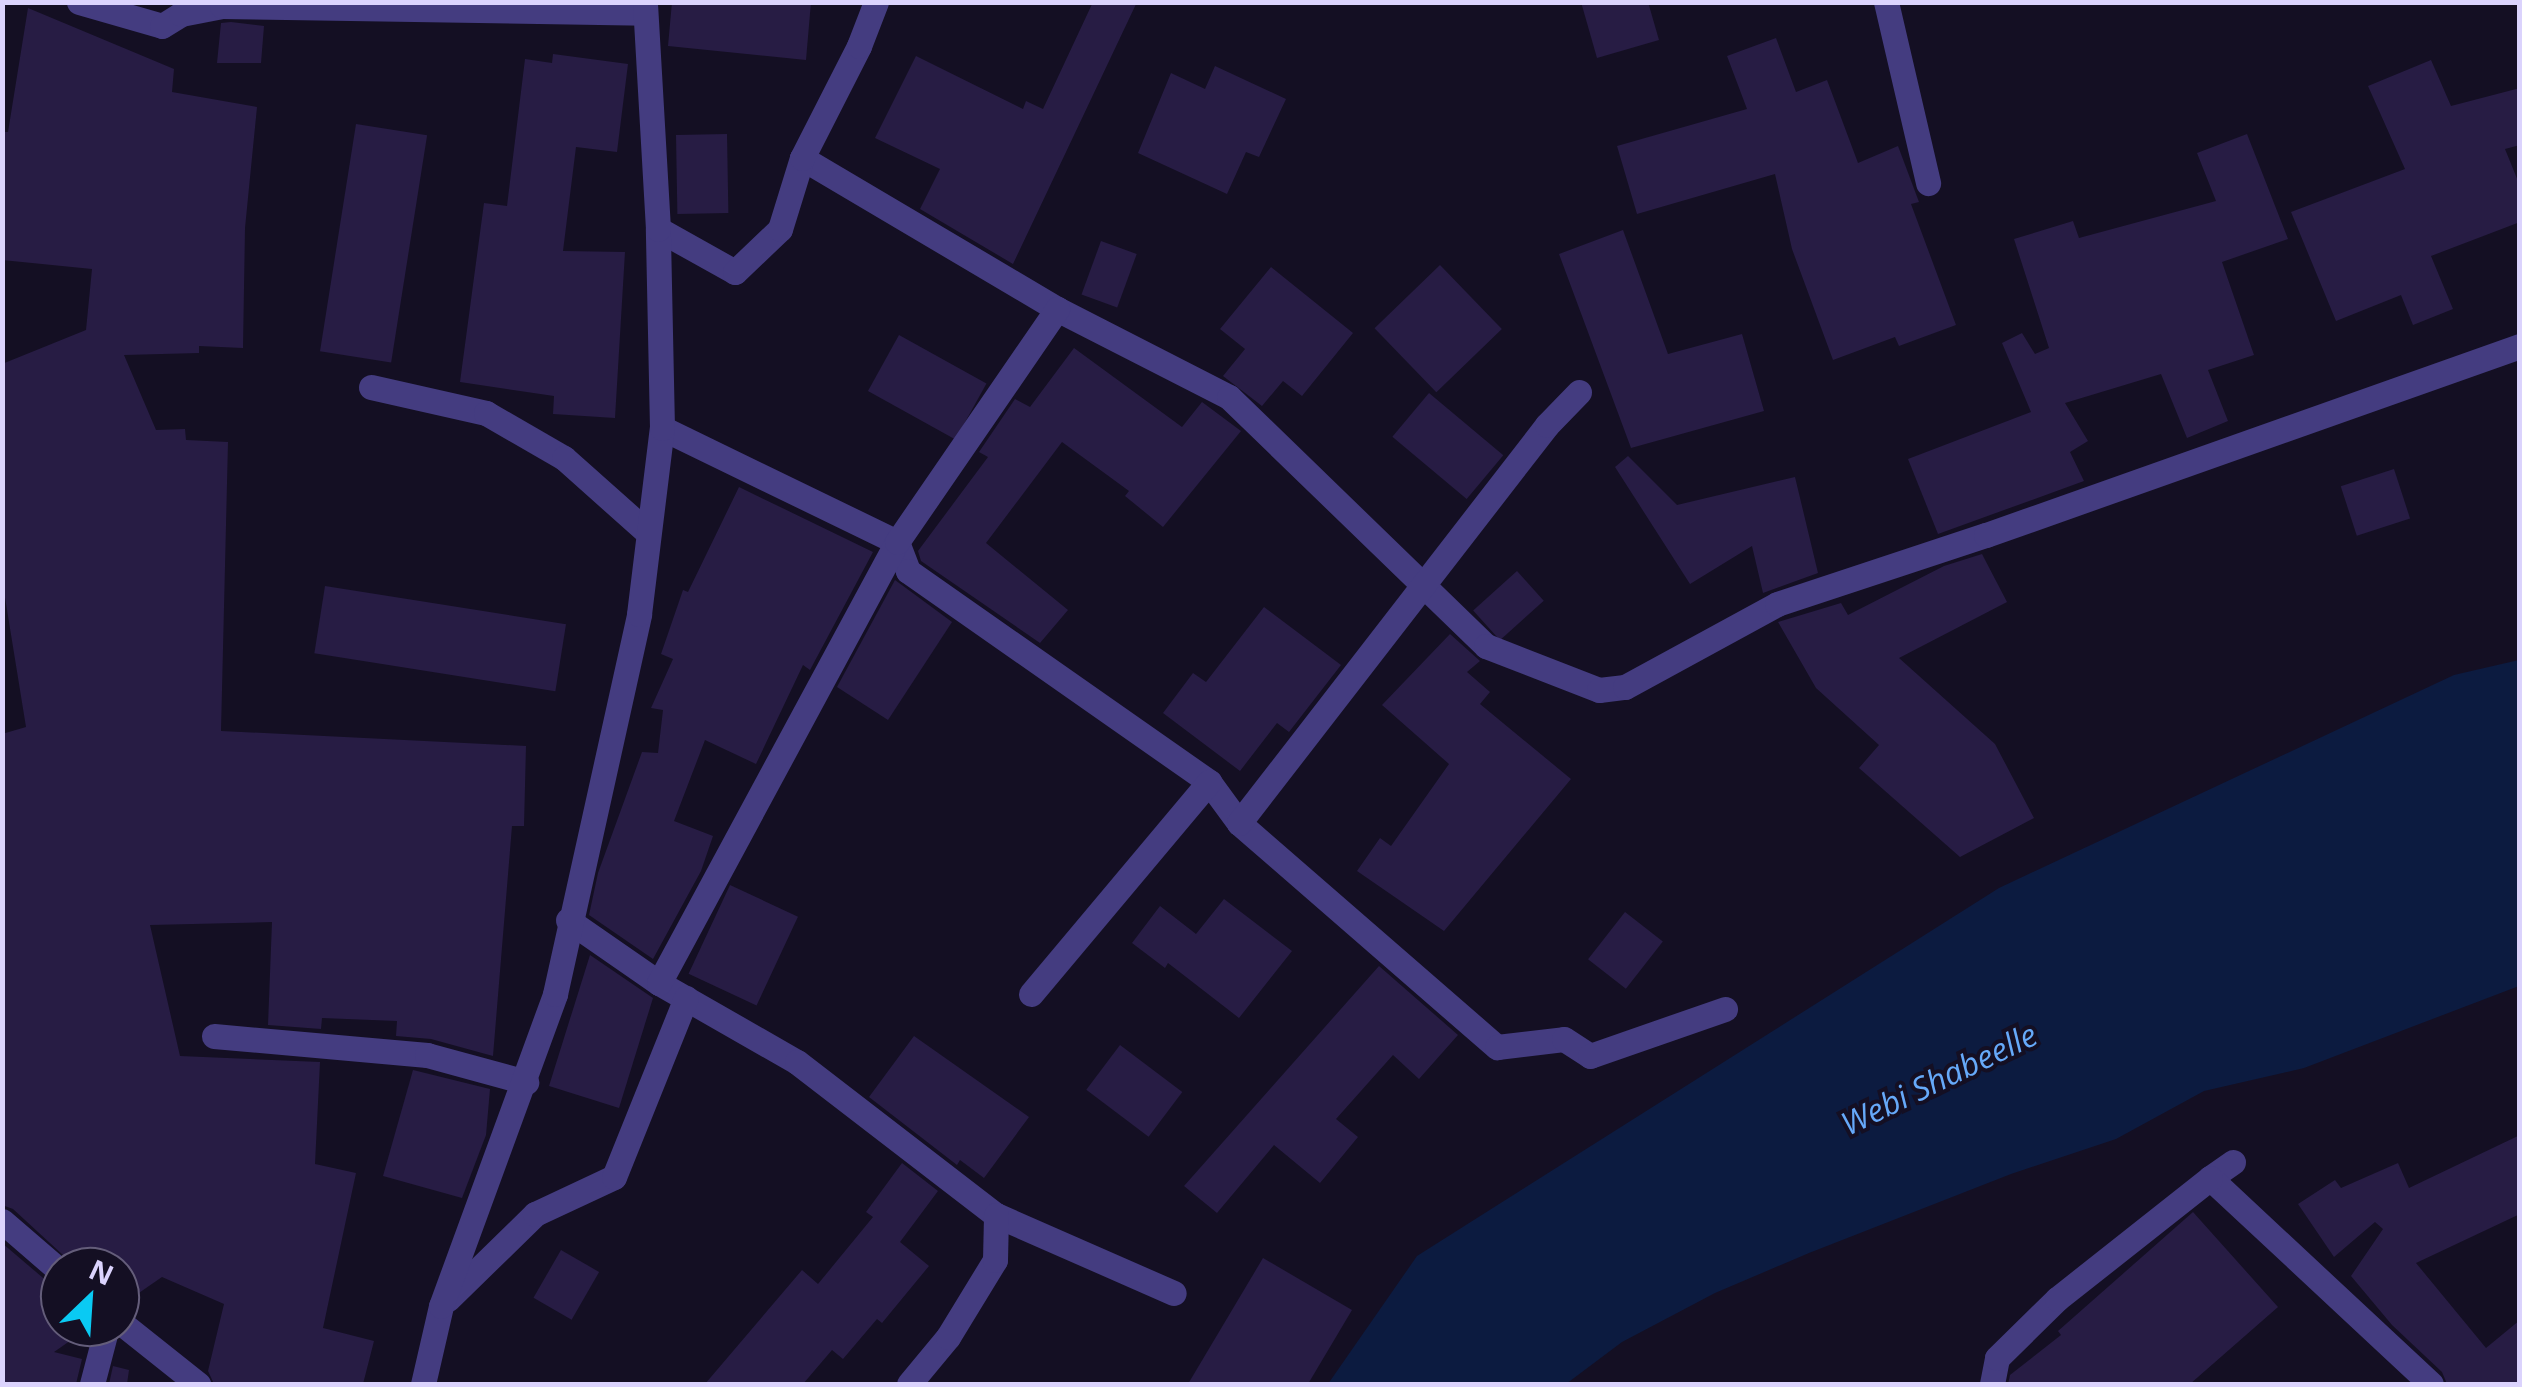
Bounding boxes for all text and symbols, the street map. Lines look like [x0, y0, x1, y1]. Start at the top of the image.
water label: Webi Shabeelle [1835, 1015, 2043, 1143]
north arrow [40, 1247, 140, 1347]
text: N [83, 1250, 120, 1294]

